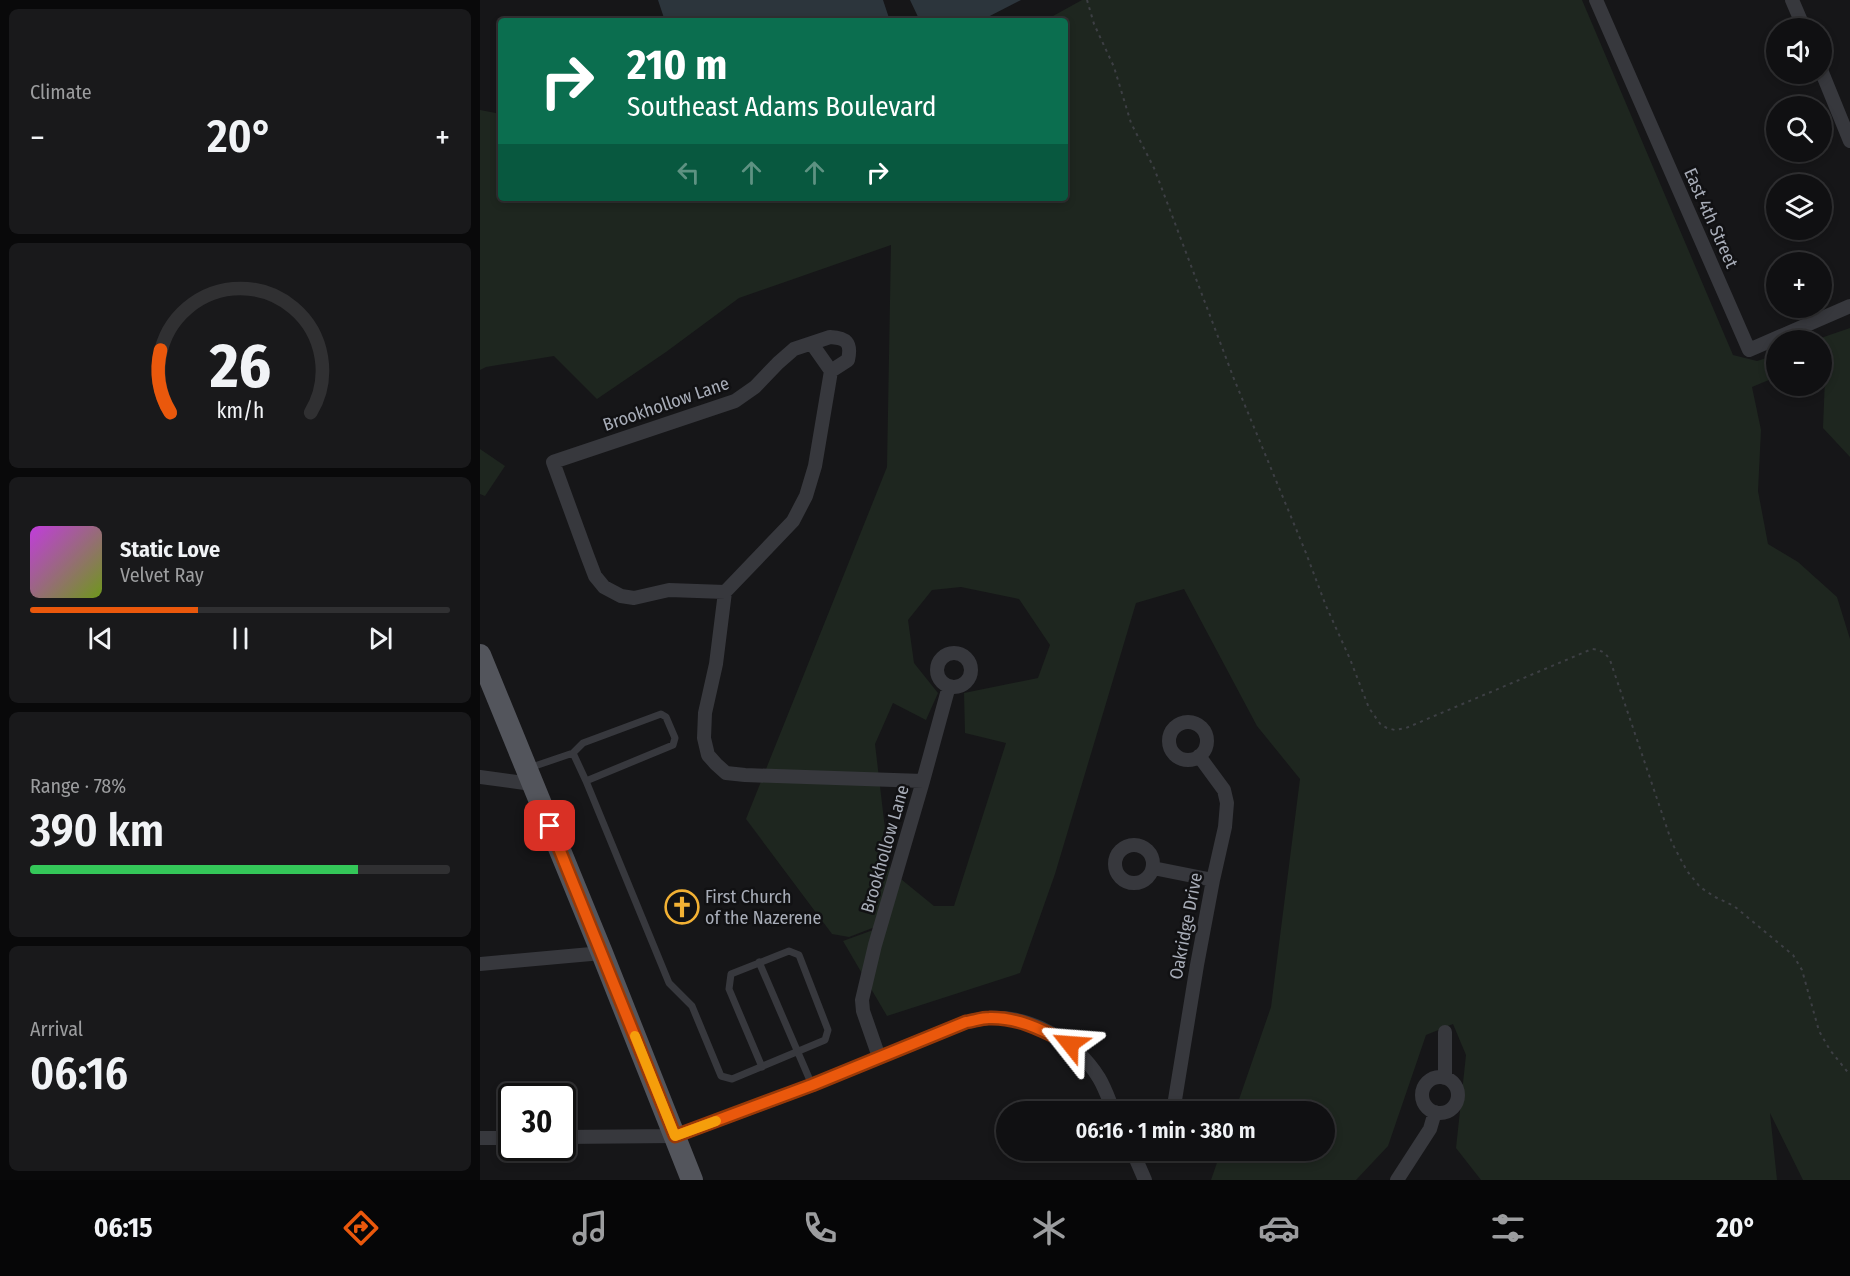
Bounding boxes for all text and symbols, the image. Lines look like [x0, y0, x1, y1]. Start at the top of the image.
map controls [1766, 18, 1832, 396]
button: sound [1766, 18, 1832, 84]
text: 210 m [627, 40, 727, 90]
icon: right [528, 42, 606, 120]
text: Climate [30, 80, 92, 104]
text: Southeast Adams Boulevard [627, 91, 936, 123]
button: search [1766, 96, 1832, 162]
text: 20° [207, 110, 273, 164]
text: − [30, 118, 45, 158]
text: + [435, 118, 450, 158]
icon: left [672, 156, 705, 189]
icon: ahead [735, 156, 768, 189]
icon: ahead [798, 156, 831, 189]
icon: right [861, 156, 894, 189]
street label: East 4th Street [1679, 165, 1743, 272]
button: layers [1766, 174, 1832, 240]
button: + [1766, 252, 1832, 318]
text: 26 [208, 329, 271, 404]
button: − [1766, 330, 1832, 396]
street label: Brookhollow Lane [600, 372, 732, 436]
text: km/h [216, 398, 264, 424]
text: Static Love [120, 536, 220, 563]
text: Velvet Ray [120, 563, 204, 587]
icon: previous [84, 622, 117, 655]
icon: pause [224, 622, 257, 655]
icon: next [364, 622, 397, 655]
text: Range · 78% [30, 774, 126, 798]
street label: Brookhollow Lane [856, 782, 914, 915]
pin [524, 800, 575, 851]
text: 390 km [30, 804, 164, 858]
icon: arrive [533, 809, 566, 842]
street label: Oakridge Drive [1165, 871, 1207, 981]
place label: First Church of the Nazerene [705, 886, 821, 929]
church icon: First Church of the Nazerene [664, 889, 700, 925]
position arrow [1038, 1012, 1102, 1076]
text: Arrival [30, 1017, 83, 1041]
text: 06:16 [30, 1047, 128, 1101]
speed limit sign: 30 [498, 1083, 576, 1161]
text: 06:16 · 1 min · 380 m [1076, 1117, 1255, 1144]
icon: directions [340, 1207, 382, 1249]
icon: music [569, 1207, 611, 1249]
icon: phone [799, 1207, 841, 1249]
icon: climate [1028, 1207, 1070, 1249]
icon: car [1258, 1207, 1300, 1249]
icon: filters [1487, 1207, 1529, 1249]
text: 06:15 [94, 1212, 153, 1244]
text: 20° [1716, 1212, 1756, 1244]

